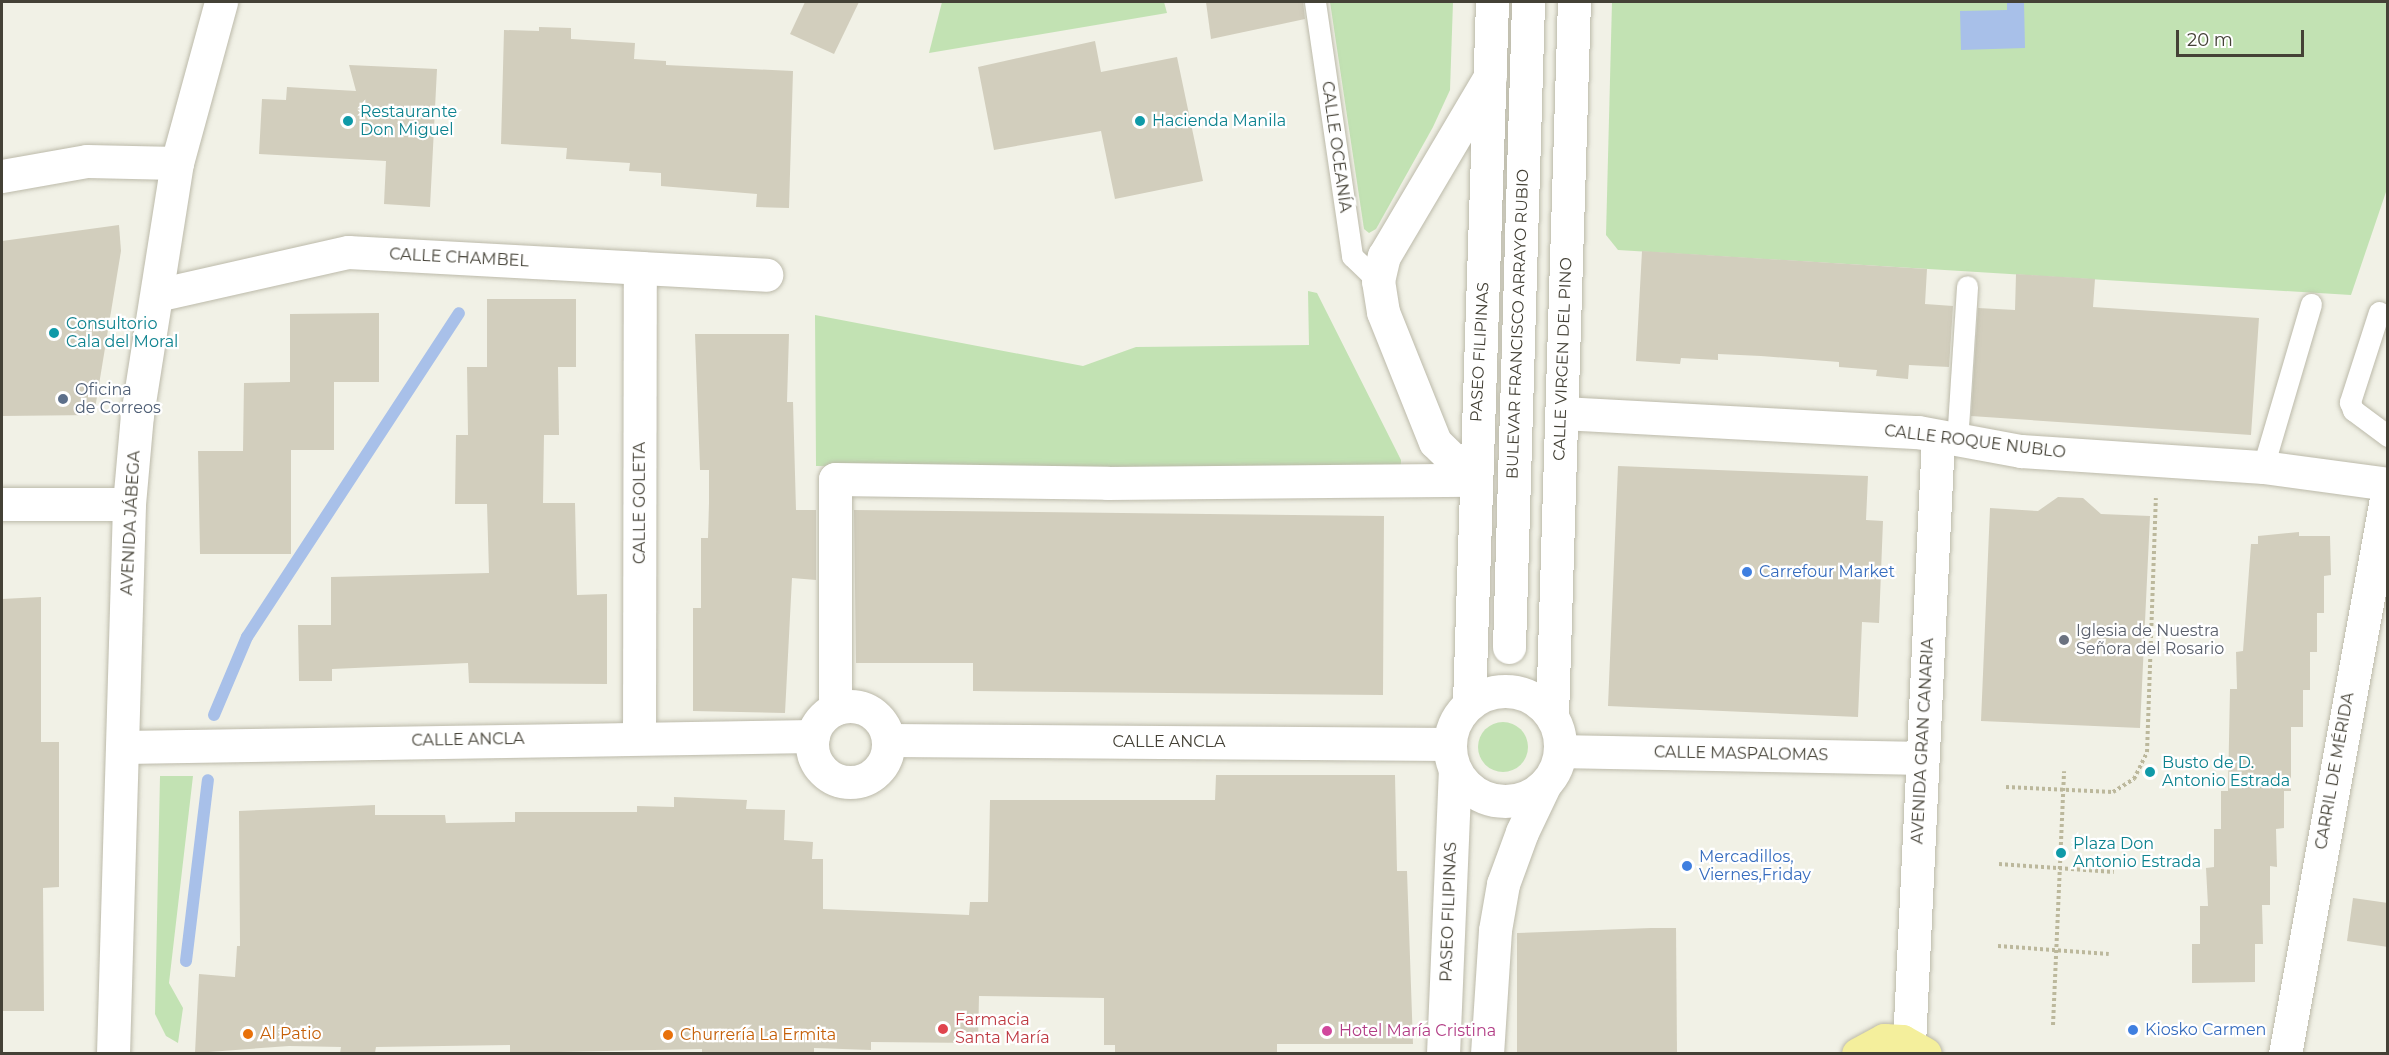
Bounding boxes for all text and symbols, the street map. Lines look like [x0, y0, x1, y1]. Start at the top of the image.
scale bar [2179, 18, 2306, 56]
text: 20 m [2187, 29, 2233, 51]
street label: CALLE OCEANÍA [1317, 80, 1355, 214]
place label: Restaurante Don Miguel [360, 102, 457, 140]
place label: Hacienda Manila [1152, 111, 1286, 131]
marker: Restaurante Don Miguel [341, 114, 355, 128]
marker: Hacienda Manila [1133, 114, 1147, 128]
street label: BULEVAR FRANCISCO ARRAYO RUBIO [1503, 169, 1533, 479]
street label: CALLE CHAMBEL [389, 245, 529, 271]
street label: CALLE VIRGEN DEL PINO [1550, 257, 1576, 461]
street label: PASEO FILIPINAS [1467, 282, 1493, 422]
place label: Consultorio Cala del Moral [66, 314, 178, 352]
marker: Consultorio Cala del Moral [47, 326, 61, 340]
place label: Oficina de Correos [75, 380, 161, 418]
marker: Oficina de Correos [56, 392, 70, 406]
street label: CALLE ROQUE NUBLO [1883, 421, 2067, 463]
street label: CALLE GOLETA [630, 442, 650, 564]
street label: AVENIDA JÁBEGA [118, 450, 144, 596]
place label: Carrefour Market [1759, 562, 1895, 582]
marker: Carrefour Market [1740, 565, 1754, 579]
place label: Iglesia de Nuestra Señora del Rosario [2076, 621, 2224, 659]
marker: Iglesia de Nuestra Señora del Rosario [2057, 633, 2071, 647]
street label: AVENIDA GRAN CANARIA [1908, 637, 1938, 845]
street label: CARRIL DE MÉRIDA [2312, 691, 2358, 851]
street label: CALLE ANCLA [411, 729, 525, 751]
street label: CALLE ANCLA [1113, 732, 1225, 752]
street label: CALLE MASPALOMAS [1654, 743, 1828, 765]
place label: Busto de D. Antonio Estrada [2162, 753, 2290, 791]
marker: Busto de D. Antonio Estrada [2143, 765, 2157, 779]
place label: Plaza Don Antonio Estrada [2073, 834, 2201, 872]
street label: PASEO FILIPINAS [1437, 842, 1461, 982]
marker: Plaza Don Antonio Estrada [2054, 846, 2068, 860]
place label: Mercadillos, Viernes,Friday [1699, 847, 1811, 885]
marker: Mercadillos, Viernes,Friday [1680, 859, 1694, 873]
place label: Farmacia Santa María [955, 1010, 1050, 1048]
place label: Kiosko Carmen [2145, 1020, 2266, 1040]
place label: Hotel María Cristina [1339, 1021, 1496, 1041]
marker: Farmacia Santa María [936, 1022, 950, 1036]
marker: Kiosko Carmen [2126, 1023, 2140, 1037]
place label: Al Patio [260, 1024, 321, 1044]
marker: Hotel María Cristina [1320, 1024, 1334, 1038]
place label: Churrería La Ermita [680, 1025, 836, 1045]
marker: Al Patio [241, 1027, 255, 1041]
marker: Churrería La Ermita [661, 1028, 675, 1042]

